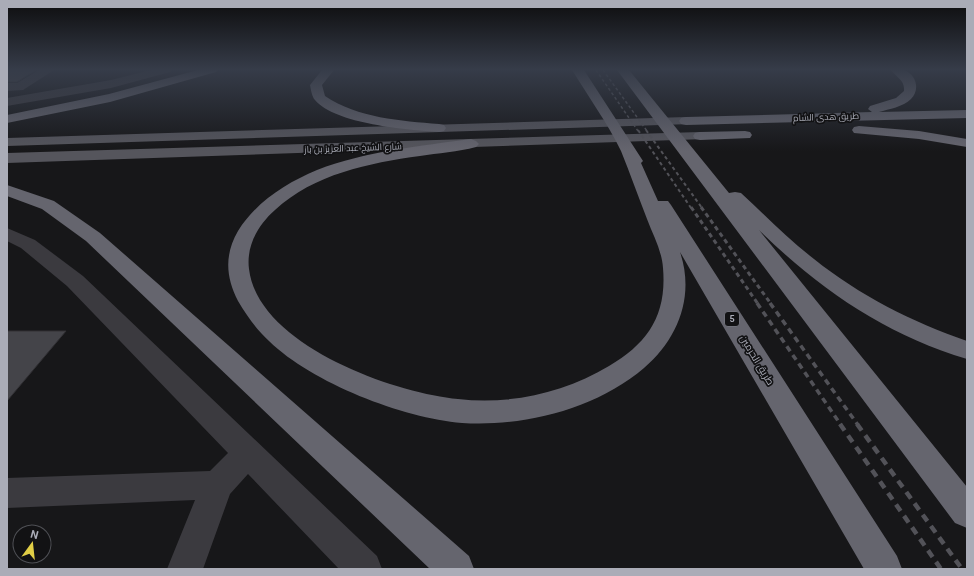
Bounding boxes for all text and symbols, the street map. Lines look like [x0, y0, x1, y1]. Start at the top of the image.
street label: طريق هدى الشام [793, 111, 860, 124]
street label: شارع الشيخ عبد العزيز بن باز [303, 141, 402, 156]
road number: 5 [725, 312, 739, 326]
street label: طريق الحرمين [737, 333, 776, 387]
north arrow [12, 524, 52, 564]
text: N [29, 528, 40, 542]

